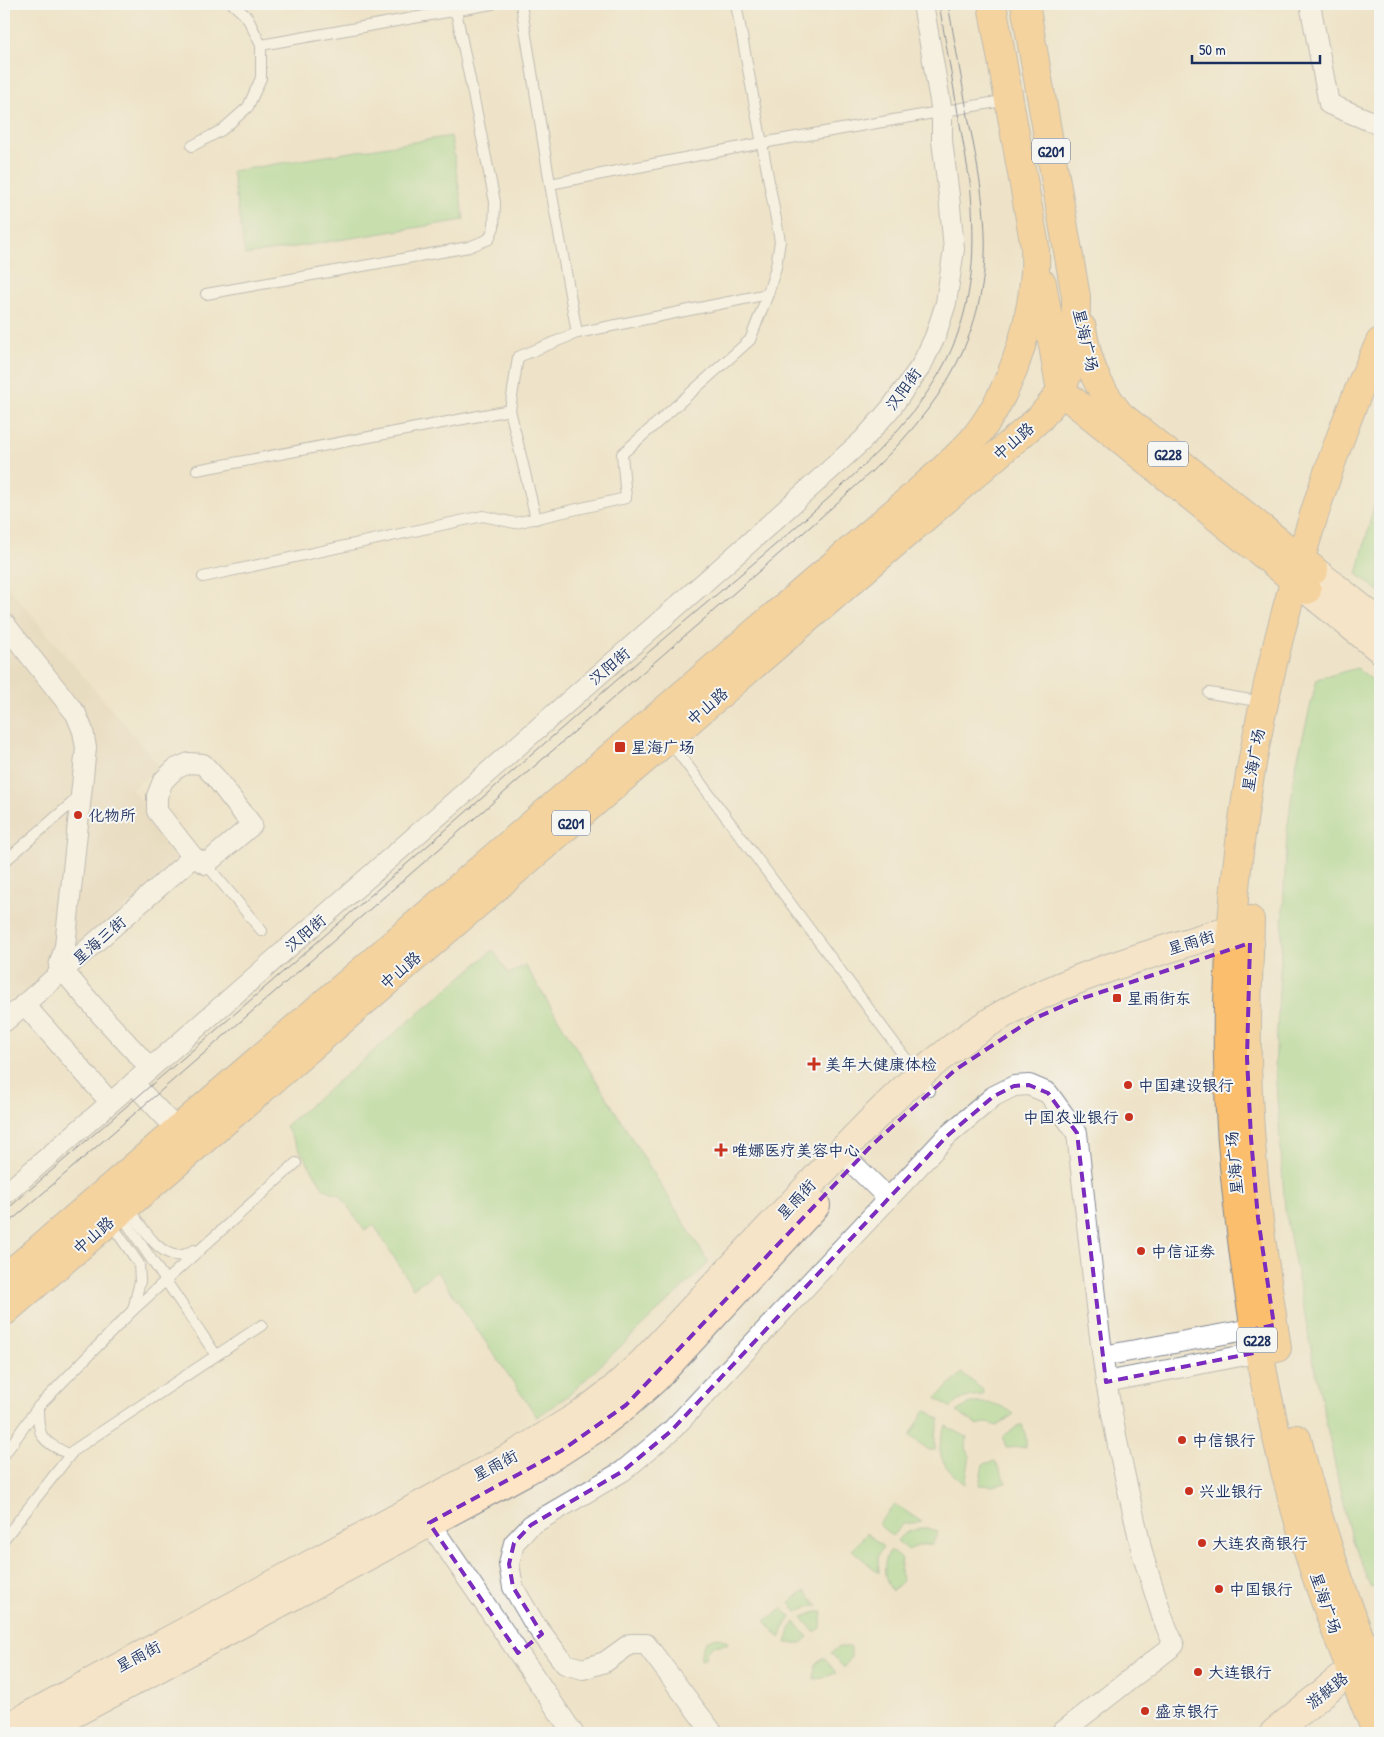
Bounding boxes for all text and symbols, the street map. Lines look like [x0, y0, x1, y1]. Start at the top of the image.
scale bar [1192, 32, 1319, 64]
text: 50 m [1199, 39, 1226, 60]
road number: G201 [1032, 138, 1070, 164]
street label: 星海广场 [1068, 306, 1104, 374]
street label: 汉阳街 [880, 363, 926, 415]
street label: 中山路 [988, 417, 1038, 465]
road number: G228 [1148, 442, 1188, 466]
street label: 汉阳街 [584, 642, 634, 690]
street label: 中山路 [682, 682, 732, 730]
street label: 星海广场 [1237, 727, 1269, 793]
place label: 星海广场 [631, 736, 695, 758]
marker: 星海广场 [613, 740, 627, 754]
place label: 化物所 [88, 804, 136, 826]
marker: 化物所 [72, 809, 84, 821]
road number: G201 [552, 810, 590, 836]
street label: 汉阳街 [280, 909, 330, 957]
street label: 星海三街 [68, 911, 130, 969]
street label: 星雨街 [1165, 924, 1217, 960]
street label: 中山路 [375, 946, 425, 994]
place label: 星雨街东 [1127, 987, 1191, 1009]
marker: 星雨街东 [1111, 992, 1123, 1004]
place label: 美年大健康体检 [825, 1053, 937, 1075]
marker: 美年大健康体检 [807, 1057, 821, 1071]
place label: 中国建设银行 [1138, 1074, 1234, 1096]
marker: 中国建设银行 [1122, 1079, 1134, 1091]
place label: 中国农业银行 [1023, 1106, 1119, 1128]
marker: 中国农业银行 [1123, 1111, 1135, 1123]
street label: 星海广场 [1220, 1130, 1248, 1196]
place label: 唯娜医疗美容中心 [732, 1139, 860, 1161]
marker: 唯娜医疗美容中心 [714, 1143, 728, 1157]
street label: 星雨街 [772, 1174, 820, 1224]
street label: 中山路 [68, 1211, 118, 1259]
place label: 中信证券 [1151, 1240, 1215, 1262]
marker: 中信证券 [1135, 1245, 1147, 1257]
road number: G228 [1237, 1328, 1277, 1352]
place label: 中信银行 [1192, 1429, 1256, 1451]
marker: 中信银行 [1176, 1434, 1188, 1446]
street label: 星雨街 [469, 1444, 521, 1486]
place label: 兴业银行 [1199, 1480, 1263, 1502]
marker: 兴业银行 [1183, 1485, 1195, 1497]
place label: 大连农商银行 [1212, 1532, 1308, 1554]
marker: 大连农商银行 [1196, 1537, 1208, 1549]
street label: 星海广场 [1305, 1569, 1347, 1637]
place label: 中国银行 [1229, 1578, 1293, 1600]
marker: 中国银行 [1213, 1583, 1225, 1595]
street label: 星雨街 [112, 1635, 164, 1677]
place label: 大连银行 [1208, 1661, 1272, 1683]
marker: 大连银行 [1192, 1666, 1204, 1678]
street label: 游艇路 [1301, 1666, 1353, 1714]
place label: 盛京银行 [1155, 1700, 1219, 1722]
marker: 盛京银行 [1139, 1705, 1151, 1717]

